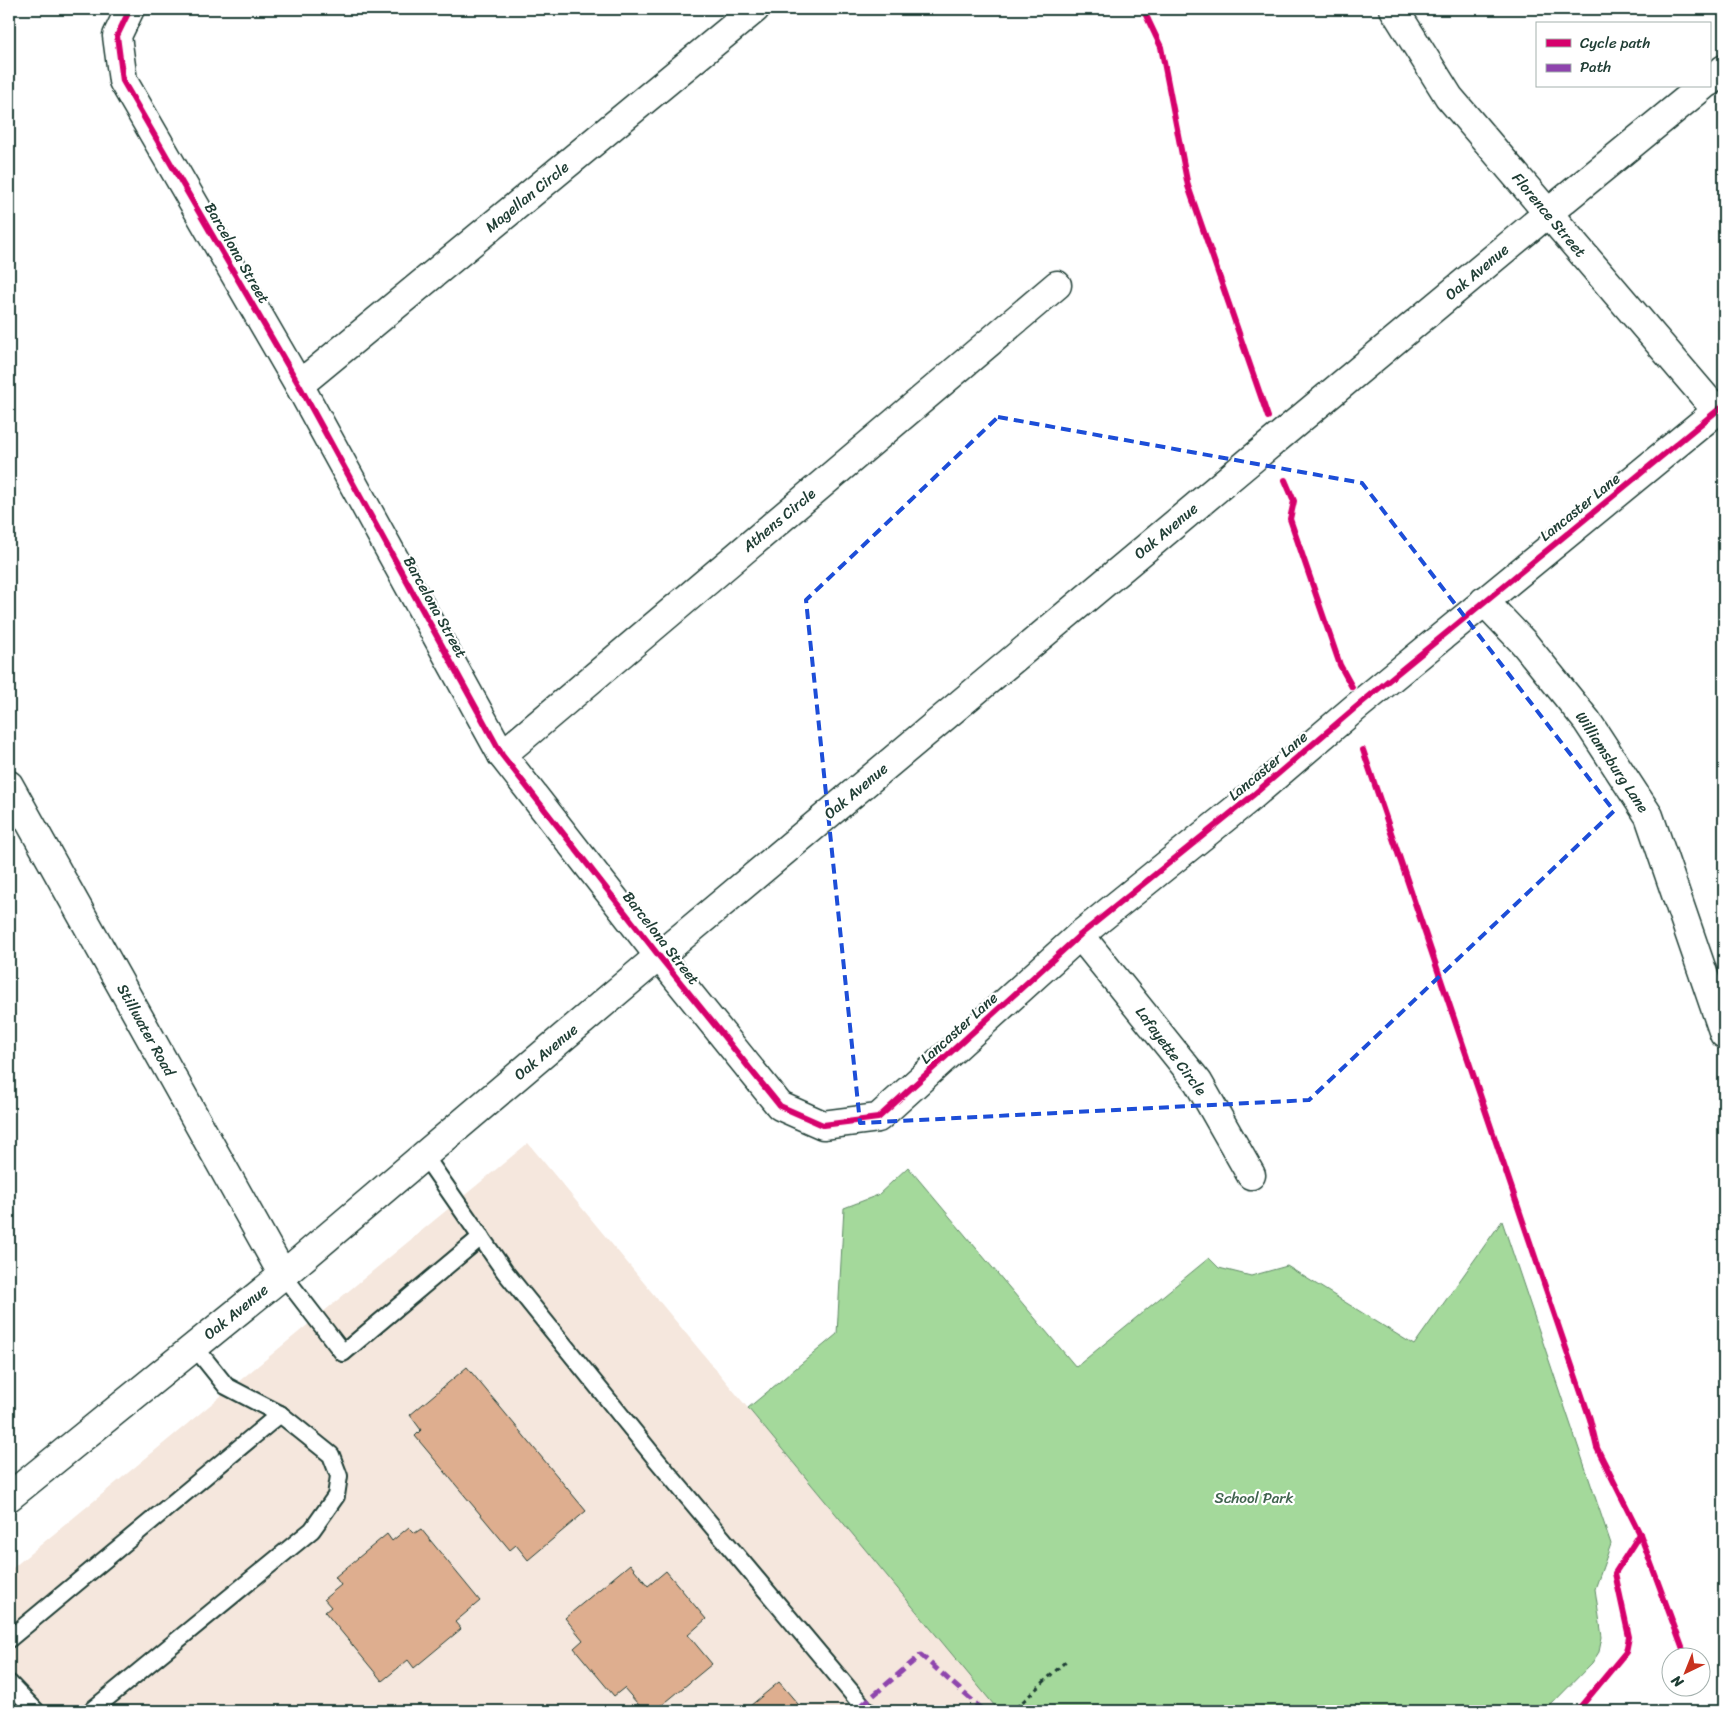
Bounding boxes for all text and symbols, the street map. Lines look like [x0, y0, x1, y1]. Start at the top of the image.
legend [1536, 22, 1710, 88]
text: Cycle path [1580, 30, 1651, 56]
text: Path [1580, 54, 1611, 80]
street label: Magellan Circle [479, 155, 575, 239]
street label: Florence Street [1505, 167, 1593, 264]
street label: Barcelona Street [197, 197, 277, 309]
street label: Oak Avenue [1439, 237, 1515, 307]
street label: Lancaster Lane [1534, 466, 1626, 548]
street label: Athens Circle [736, 481, 822, 559]
street label: Oak Avenue [1128, 496, 1204, 566]
street label: Barcelona Street [396, 551, 474, 663]
street label: Williamsburg Lane [1568, 706, 1656, 818]
street label: Lancaster Lane [1222, 724, 1314, 807]
street label: Oak Avenue [818, 756, 894, 826]
street label: Barcelona Street [616, 885, 706, 991]
street label: Stillwater Road [110, 979, 183, 1082]
street label: Lancaster Lane [914, 985, 1004, 1070]
street label: Lafayette Circle [1129, 1001, 1213, 1101]
street label: Oak Avenue [508, 1017, 584, 1087]
street label: Oak Avenue [198, 1277, 274, 1346]
park label: School Park [1215, 1485, 1293, 1511]
north arrow [1660, 1648, 1710, 1698]
text: N [1665, 1668, 1690, 1694]

